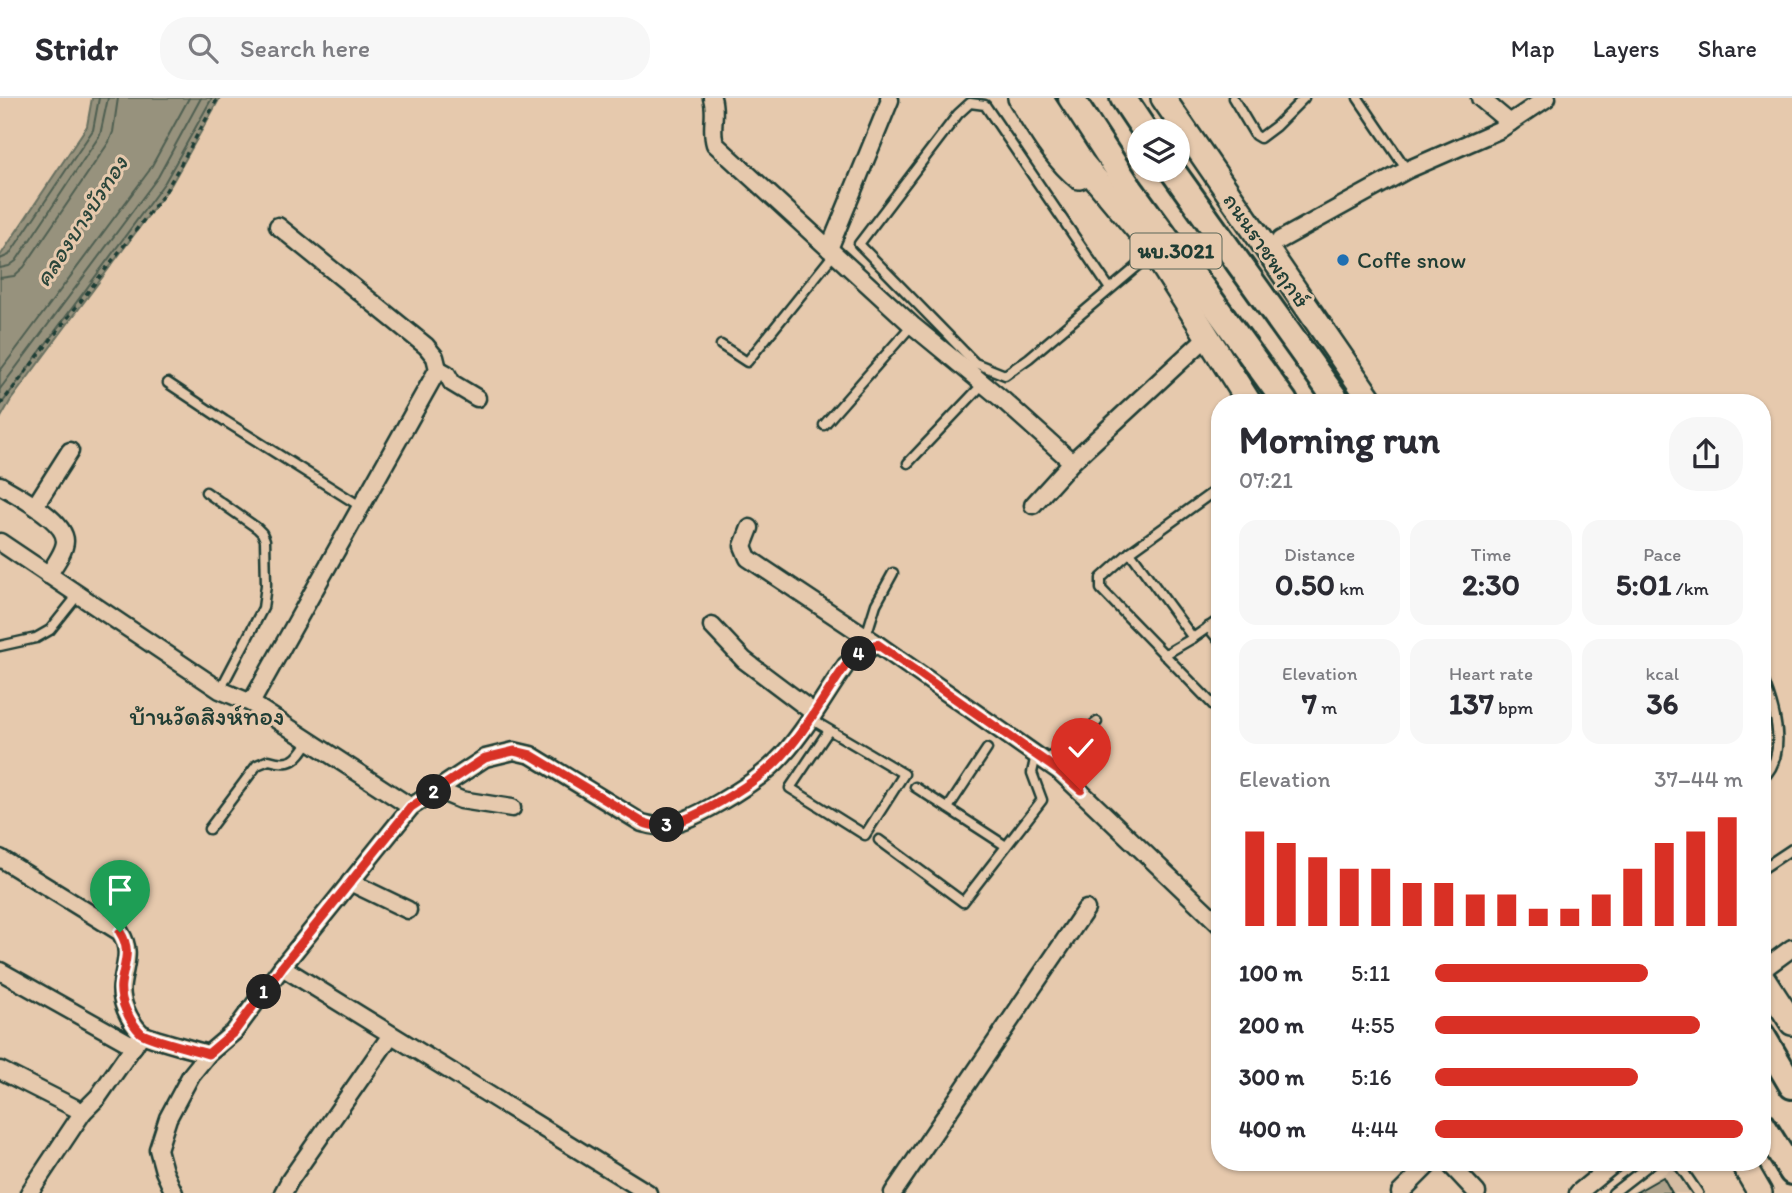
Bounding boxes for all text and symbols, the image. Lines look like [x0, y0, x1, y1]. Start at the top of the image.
search box [160, 17, 650, 80]
text: Stridr [35, 29, 118, 68]
icon: search [184, 29, 222, 67]
text: Search here [240, 32, 370, 64]
text: Map [1511, 34, 1555, 63]
text: Layers [1593, 34, 1660, 63]
text: Share [1698, 34, 1757, 63]
map controls [1127, 119, 1190, 182]
button: layers [1127, 119, 1190, 182]
water label: คลองบางบัวทอง [28, 149, 134, 292]
street label: ถนนราชพฤกษ์ [1217, 187, 1317, 313]
road number: นบ.3021 [1130, 234, 1222, 268]
place label: Coffe snow [1357, 246, 1466, 274]
marker: Coffe snow [1335, 252, 1351, 268]
text: Morning run [1239, 417, 1440, 463]
button: share [1669, 417, 1743, 491]
text: 07:21 [1239, 466, 1293, 494]
text: Distance [1284, 543, 1355, 566]
text: Time [1471, 543, 1511, 566]
text: Pace [1643, 543, 1681, 566]
text: 0.50 [1275, 566, 1335, 603]
text: 2:30 [1462, 566, 1520, 603]
text: 5:01 [1616, 566, 1671, 603]
text: km [1335, 577, 1364, 600]
text: /km [1671, 577, 1709, 600]
pin: 4 [842, 636, 876, 672]
text: 4 [853, 642, 864, 665]
text: Elevation [1282, 662, 1357, 685]
text: Heart rate [1449, 662, 1533, 685]
text: kcal [1645, 662, 1679, 685]
text: 7 [1302, 685, 1317, 722]
text: 137 [1449, 685, 1494, 722]
text: 36 [1646, 685, 1678, 722]
text: m [1317, 696, 1337, 719]
text: bpm [1494, 696, 1533, 719]
district label: บ้านวัดสิงห์ทอง [129, 700, 285, 732]
pin [1051, 718, 1111, 790]
icon: check [1062, 729, 1100, 767]
text: Elevation [1239, 765, 1330, 793]
text: 37–44 m [1654, 765, 1743, 793]
pin: 2 [416, 774, 452, 810]
text: 2 [429, 780, 439, 803]
pin: 3 [650, 808, 684, 842]
text: 3 [661, 813, 672, 836]
pin [90, 860, 150, 932]
icon: arrive [101, 871, 139, 909]
text: 100 m [1239, 959, 1303, 987]
text: 5:11 [1351, 959, 1390, 987]
pin: 1 [246, 974, 282, 1010]
text: 1 [259, 980, 268, 1003]
text: 200 m [1239, 1011, 1304, 1039]
text: 4:55 [1351, 1011, 1395, 1039]
text: 300 m [1239, 1063, 1304, 1091]
text: 5:16 [1351, 1063, 1392, 1091]
text: 400 m [1239, 1115, 1306, 1143]
text: 4:44 [1351, 1115, 1398, 1143]

